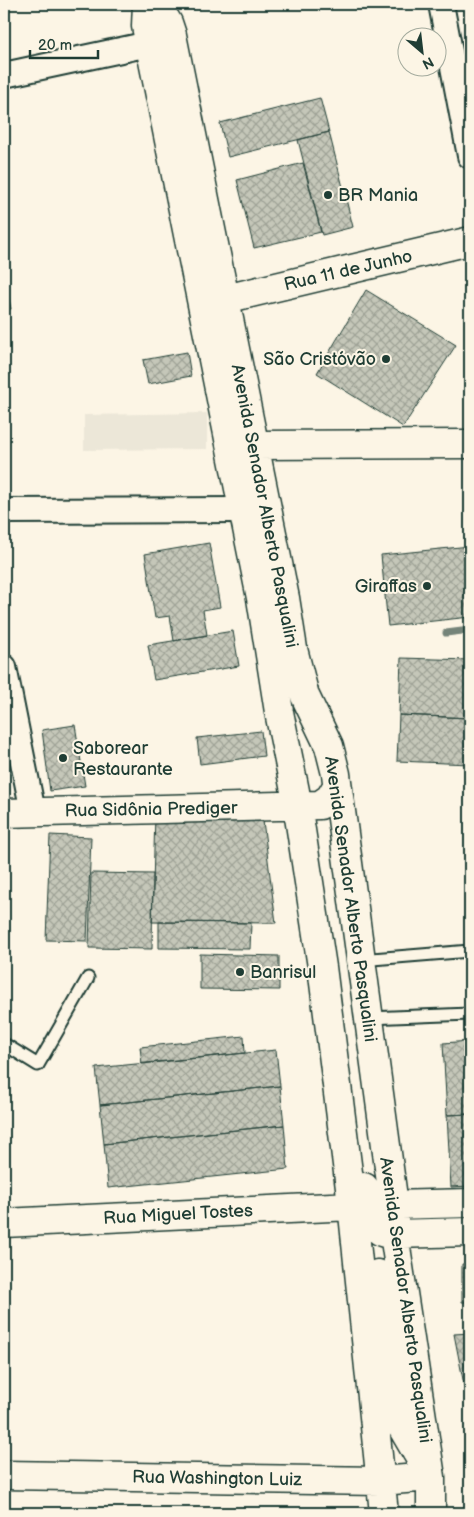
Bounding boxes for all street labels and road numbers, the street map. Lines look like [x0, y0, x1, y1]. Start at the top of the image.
street label: Rua 11 de Junho [282, 245, 414, 295]
street label: Avenida Senador Alberto Pasqualini [227, 363, 302, 650]
street label: Avenida Senador Alberto Pasqualini [320, 755, 381, 1043]
street label: Rua Sidônia Prediger [64, 797, 238, 822]
street label: Avenida Senador Alberto Pasqualini [375, 1156, 436, 1444]
street label: Rua Miguel Tostes [103, 1200, 253, 1229]
street label: Rua Washington Luiz [132, 1467, 302, 1490]

